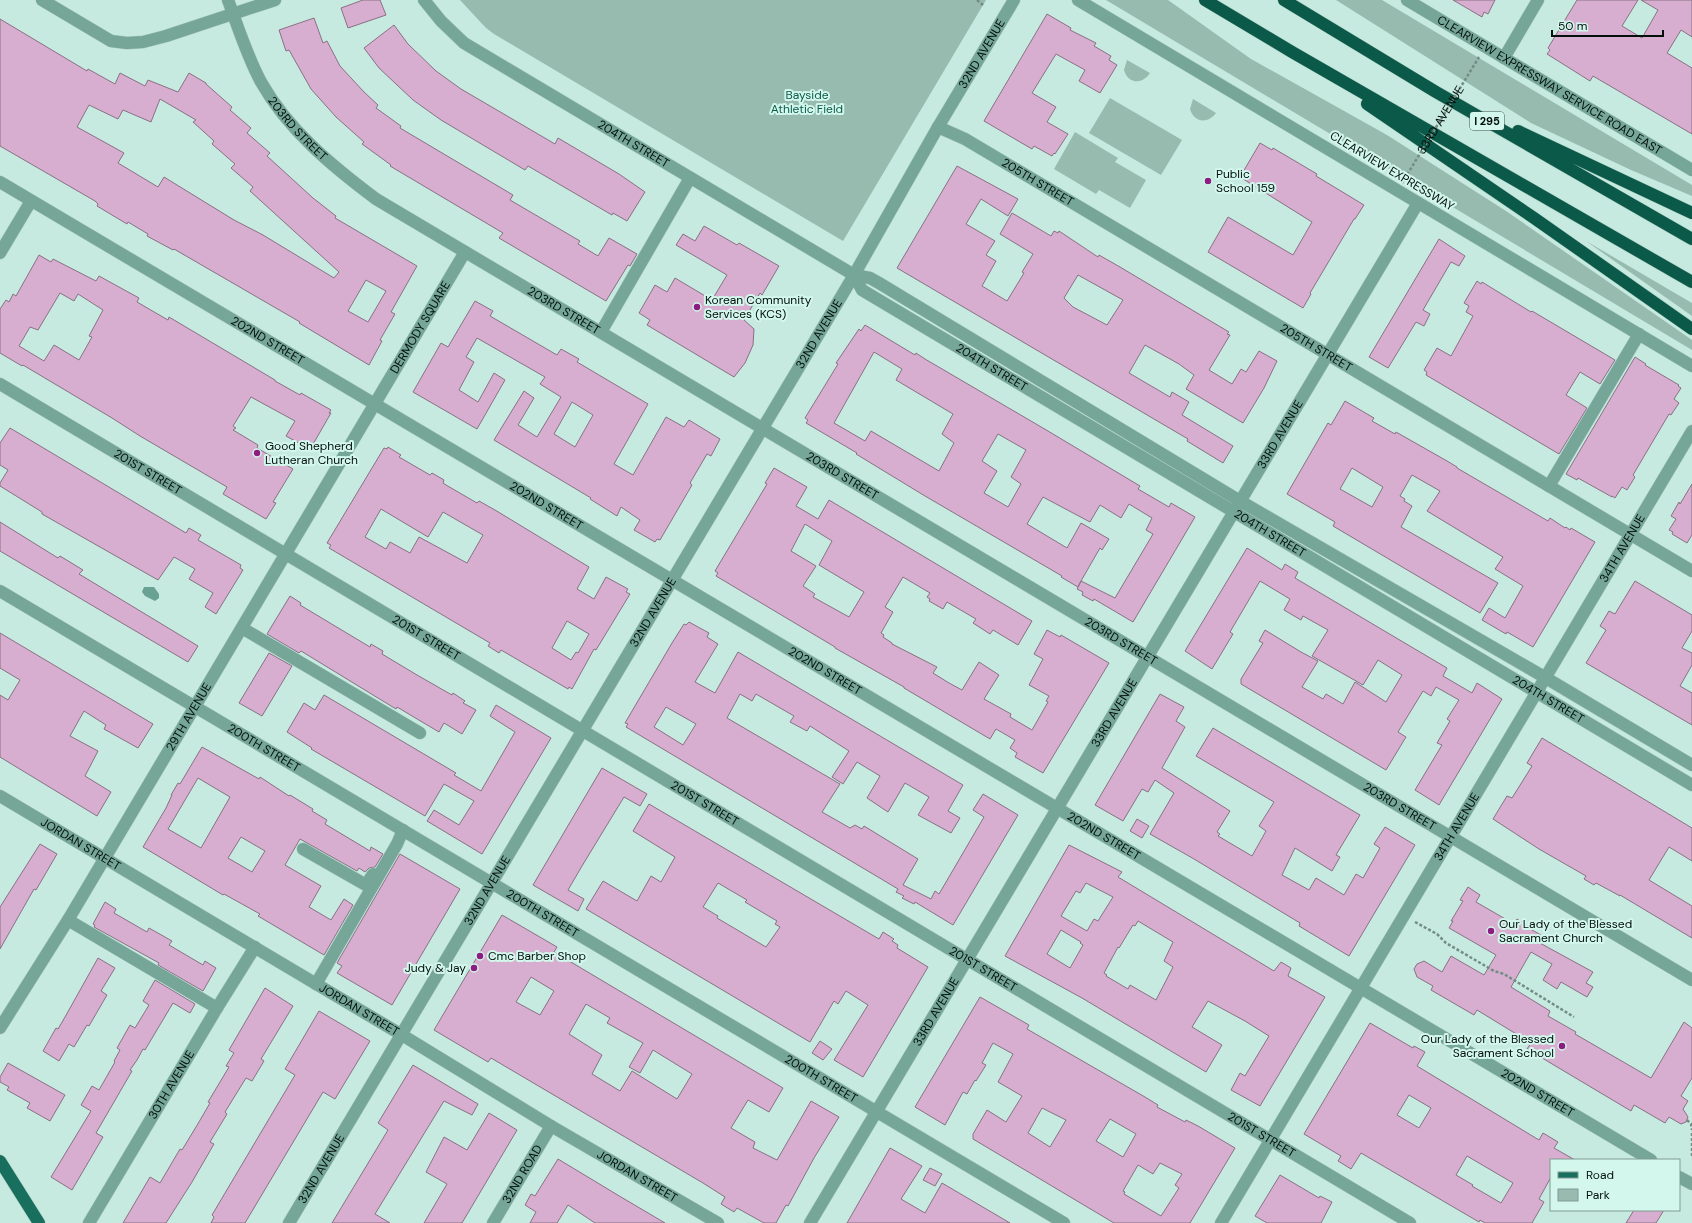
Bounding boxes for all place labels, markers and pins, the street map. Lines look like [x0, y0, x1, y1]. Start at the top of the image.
place label: Public School 159 [1216, 166, 1275, 196]
marker: Public School 159 [1203, 176, 1213, 186]
place label: Korean Community Services (KCS) [705, 292, 812, 322]
marker: Korean Community Services (KCS) [692, 302, 702, 312]
place label: Good Shepherd Lutheran Church [265, 438, 358, 468]
marker: Good Shepherd Lutheran Church [252, 448, 262, 458]
place label: Our Lady of the Blessed Sacrament Church [1499, 916, 1632, 946]
marker: Our Lady of the Blessed Sacrament Church [1486, 926, 1496, 936]
place label: Cmc Barber Shop [488, 948, 586, 964]
marker: Cmc Barber Shop [475, 951, 485, 961]
place label: Judy & Jay [405, 960, 466, 976]
marker: Judy & Jay [469, 963, 479, 973]
place label: Our Lady of the Blessed Sacrament School [1421, 1031, 1554, 1061]
marker: Our Lady of the Blessed Sacrament School [1557, 1041, 1567, 1051]

